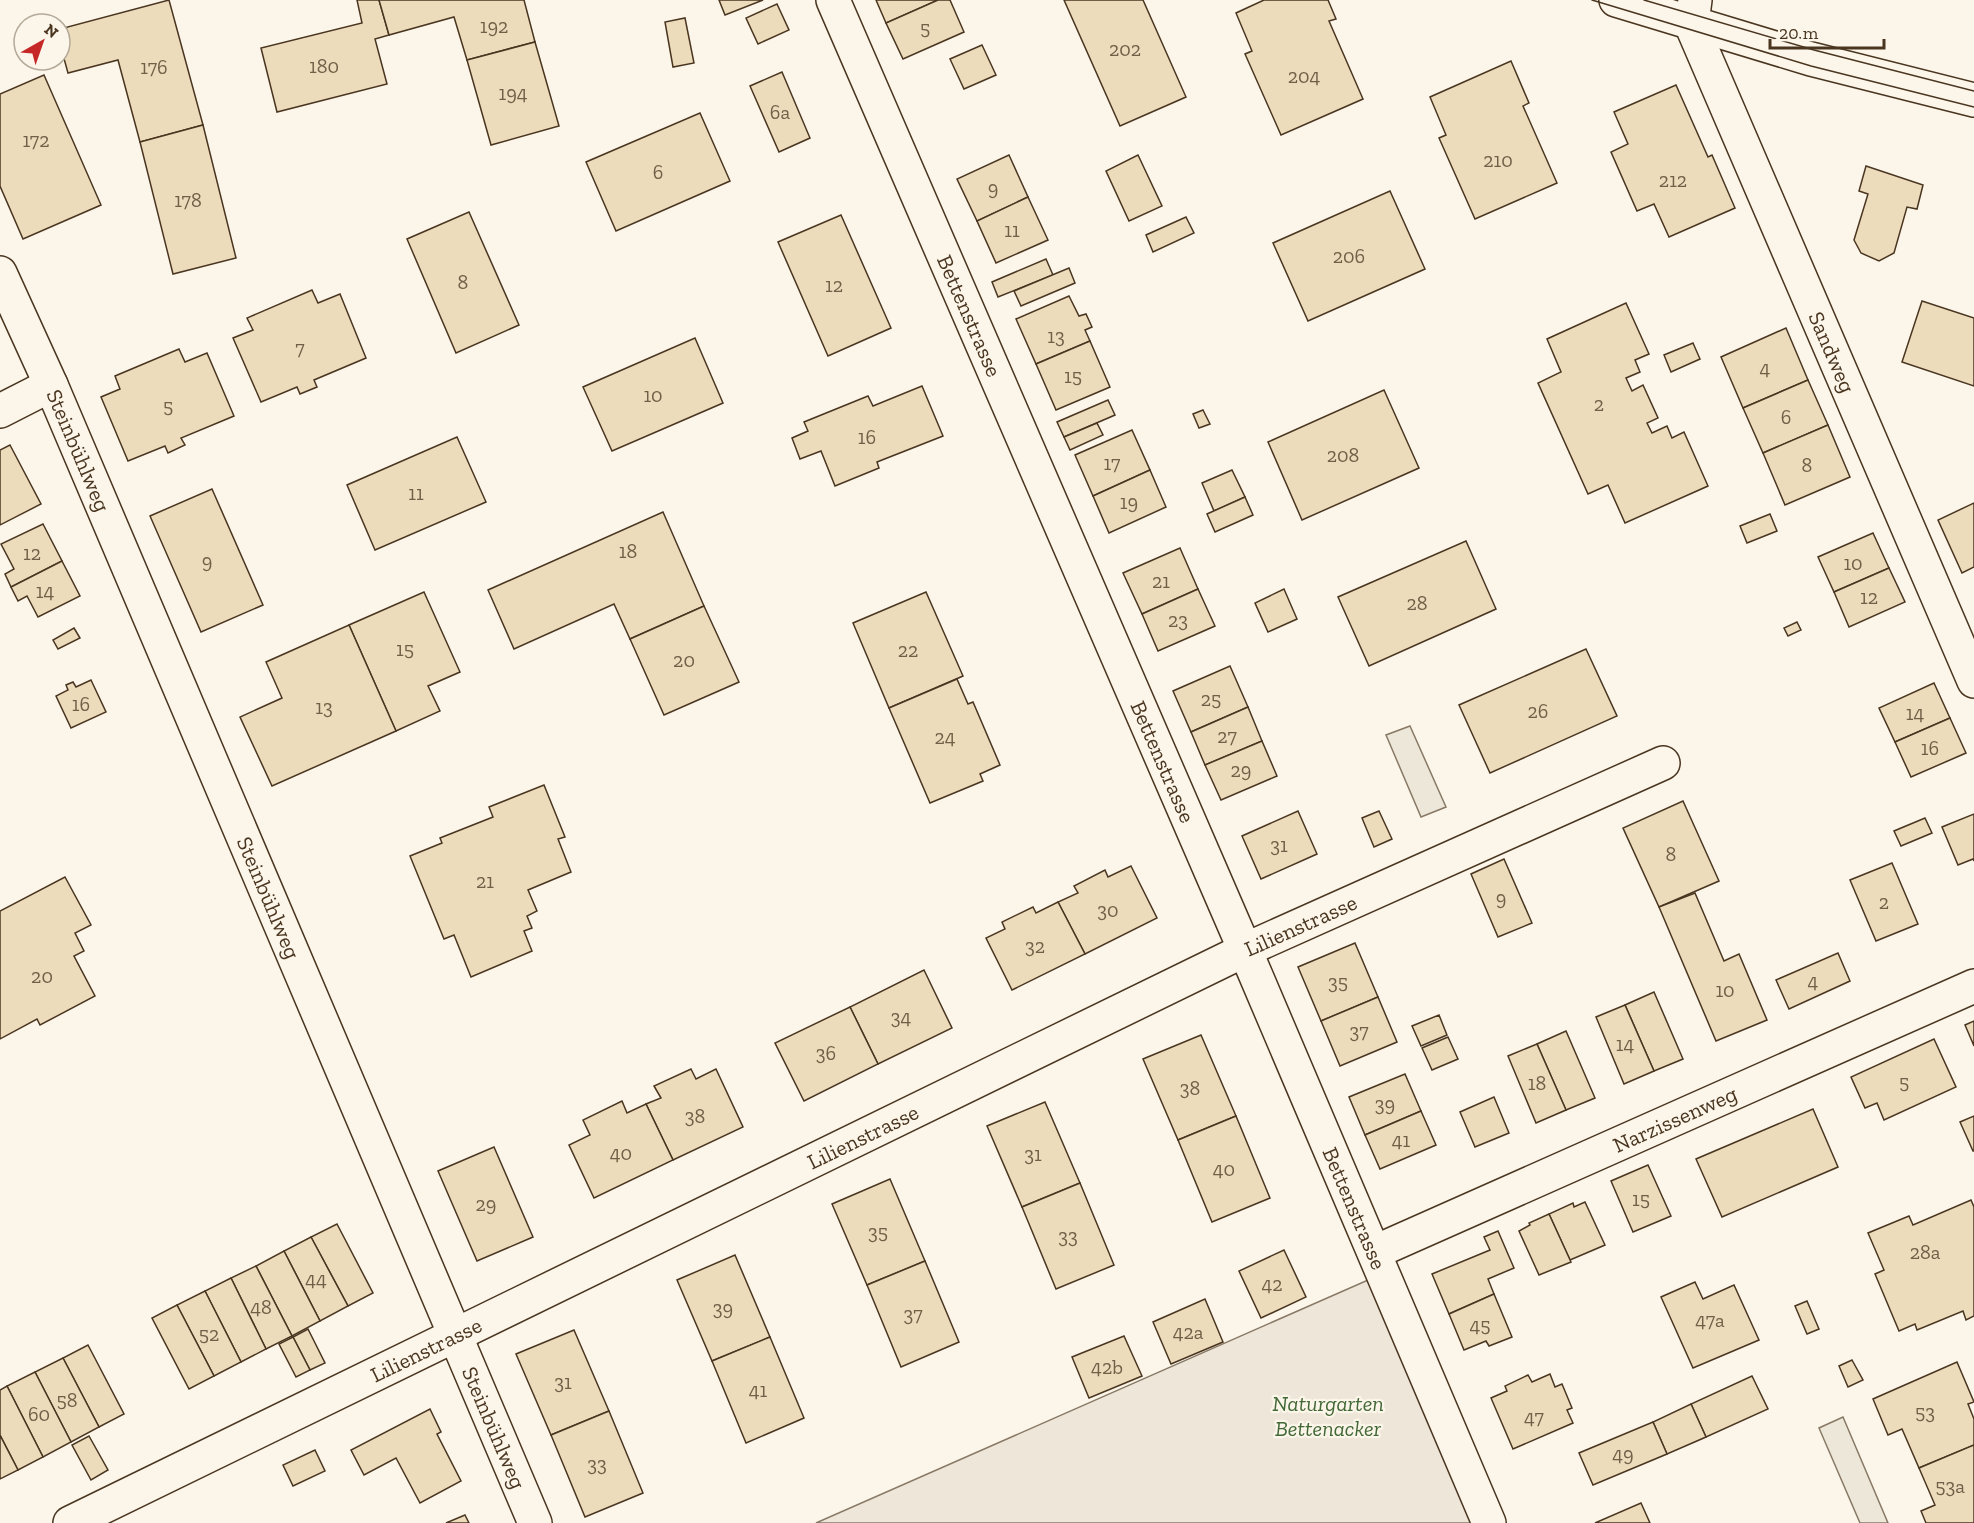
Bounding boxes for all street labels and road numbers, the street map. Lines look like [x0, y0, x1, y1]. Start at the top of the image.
street label: Bettenstrasse [932, 250, 1008, 381]
street label: Sandweg [1803, 307, 1862, 397]
street label: Steinbühlweg [41, 385, 117, 515]
street label: Bettenstrasse [1125, 696, 1202, 827]
street label: Steinbühlweg [231, 832, 307, 963]
street label: Lilienstrasse [1240, 888, 1361, 962]
street label: Narzissenweg [1609, 1080, 1741, 1158]
street label: Lilienstrasse [803, 1098, 923, 1175]
street label: Bettenstrasse [1317, 1143, 1393, 1273]
street label: Lilienstrasse [366, 1311, 486, 1388]
street label: Steinbühlweg [457, 1362, 532, 1493]

